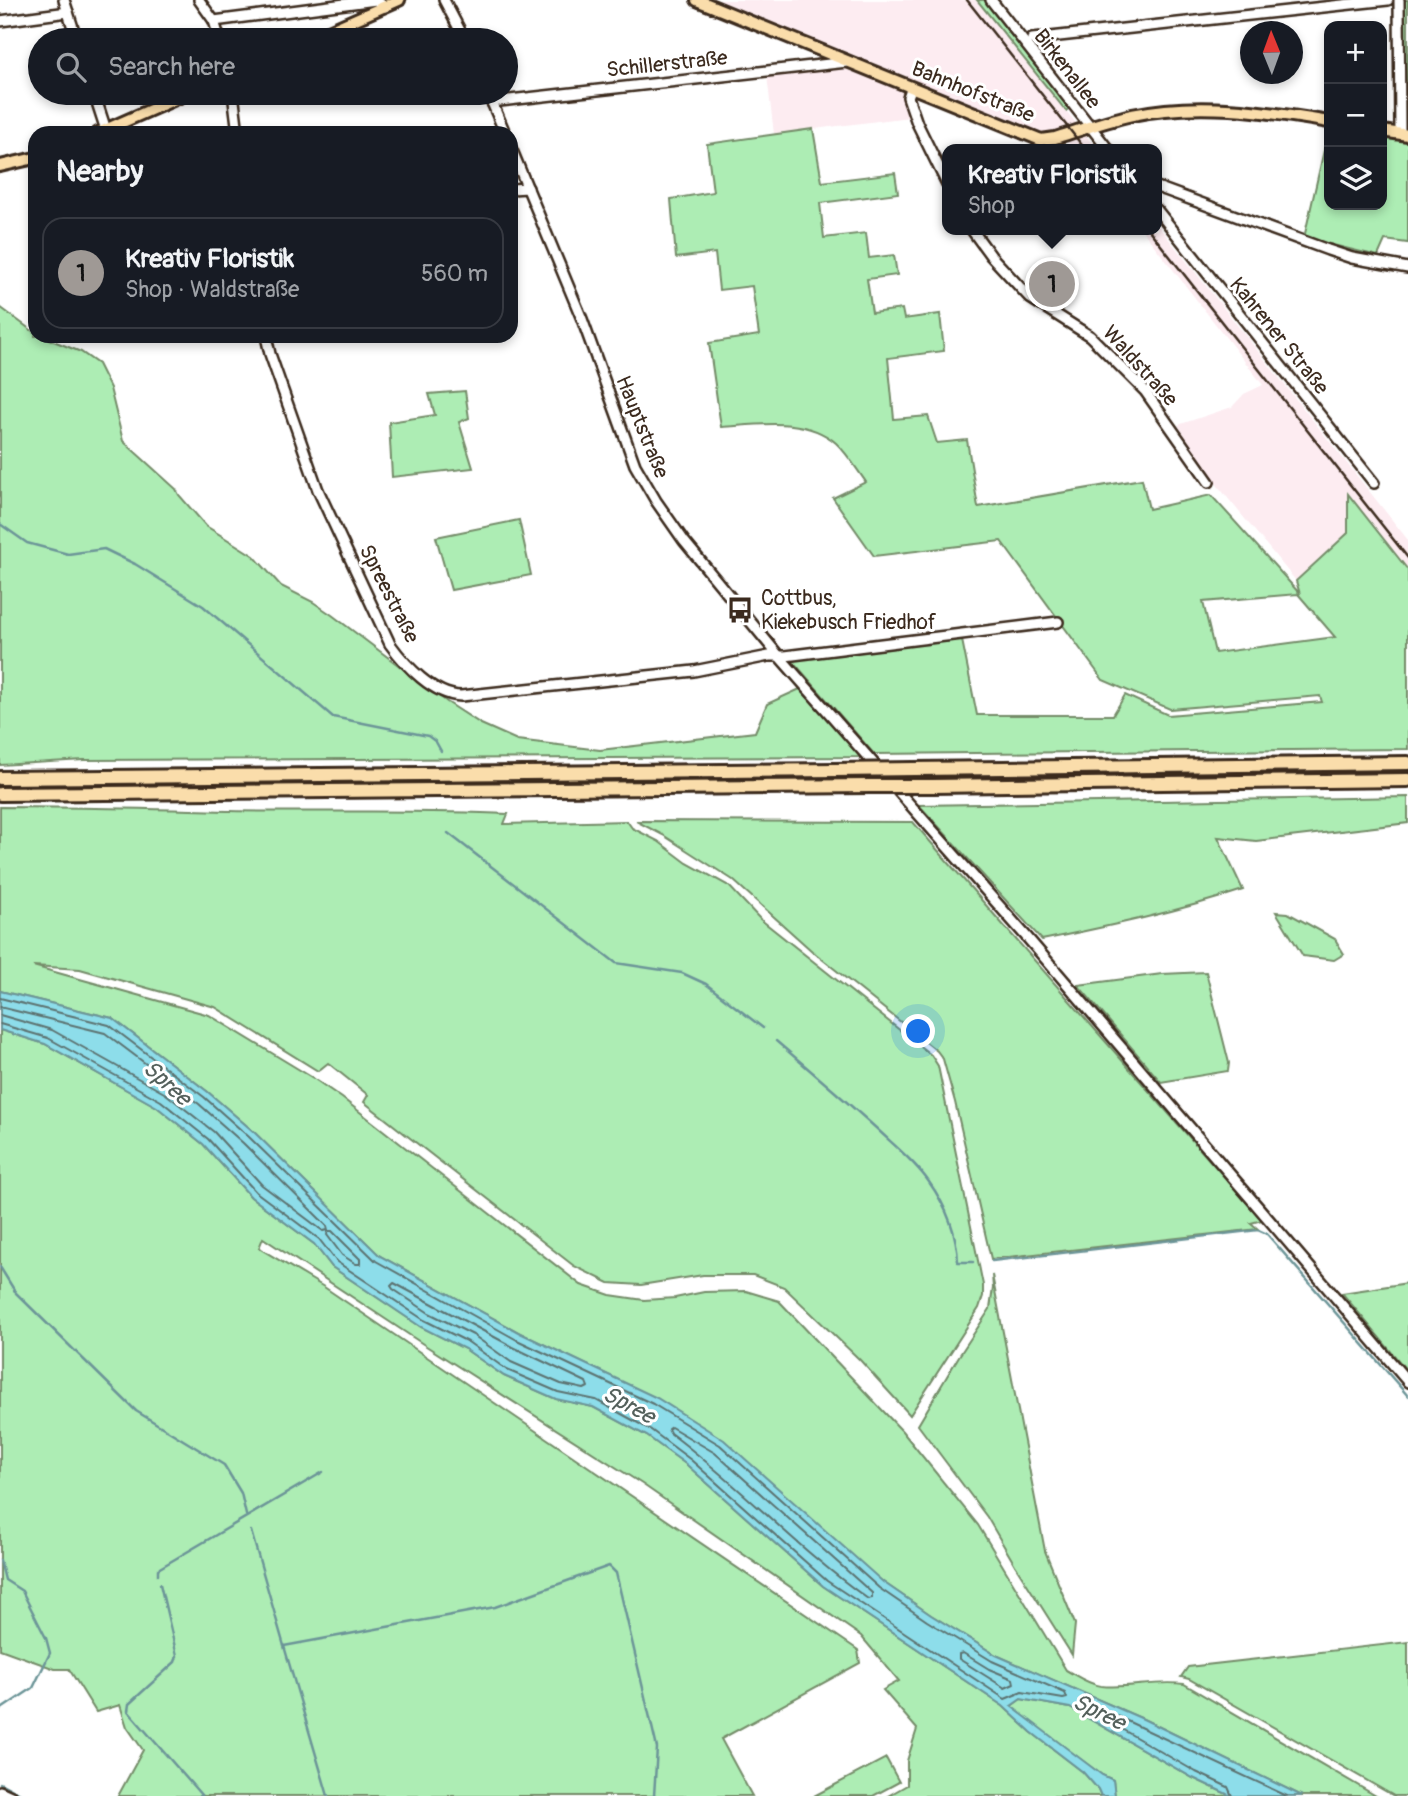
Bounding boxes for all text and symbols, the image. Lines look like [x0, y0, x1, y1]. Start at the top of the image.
north arrow [1240, 21, 1303, 84]
map controls [1324, 21, 1387, 210]
button: + [1324, 21, 1387, 84]
street label: Birkenallee [1027, 24, 1107, 115]
search box [28, 28, 518, 105]
street label: Schillerstraße [605, 44, 729, 84]
icon: search [52, 48, 90, 86]
text: Search here [108, 51, 235, 83]
street label: Bahnhofstraße [908, 55, 1039, 129]
button: − [1324, 84, 1387, 147]
popup [942, 144, 1162, 235]
button: layers [1324, 147, 1387, 210]
text: Nearby [56, 153, 143, 190]
text: Kreativ Floristik [967, 159, 1137, 191]
text: Shop [967, 191, 1015, 220]
text: Kreativ Floristik [125, 243, 294, 275]
pin: 1 [1029, 258, 1075, 310]
text: 1 [77, 259, 86, 288]
text: 560 m [421, 259, 488, 288]
street label: Kahrener Straße [1223, 272, 1335, 401]
text: Shop · Waldstraße [125, 275, 299, 304]
street label: Waldstraße [1097, 320, 1184, 413]
street label: Hauptstraße [609, 372, 675, 483]
street label: Spreestraße [353, 540, 426, 648]
place label: Cottbus, Kiekebusch Friedhof [761, 585, 937, 636]
bus stop icon: Cottbus, Kiekebusch Friedhof [725, 595, 755, 625]
your location [901, 1014, 935, 1048]
water label: Spree [137, 1054, 199, 1114]
water label: Spree [598, 1379, 662, 1432]
water label: Spree [1068, 1687, 1132, 1738]

